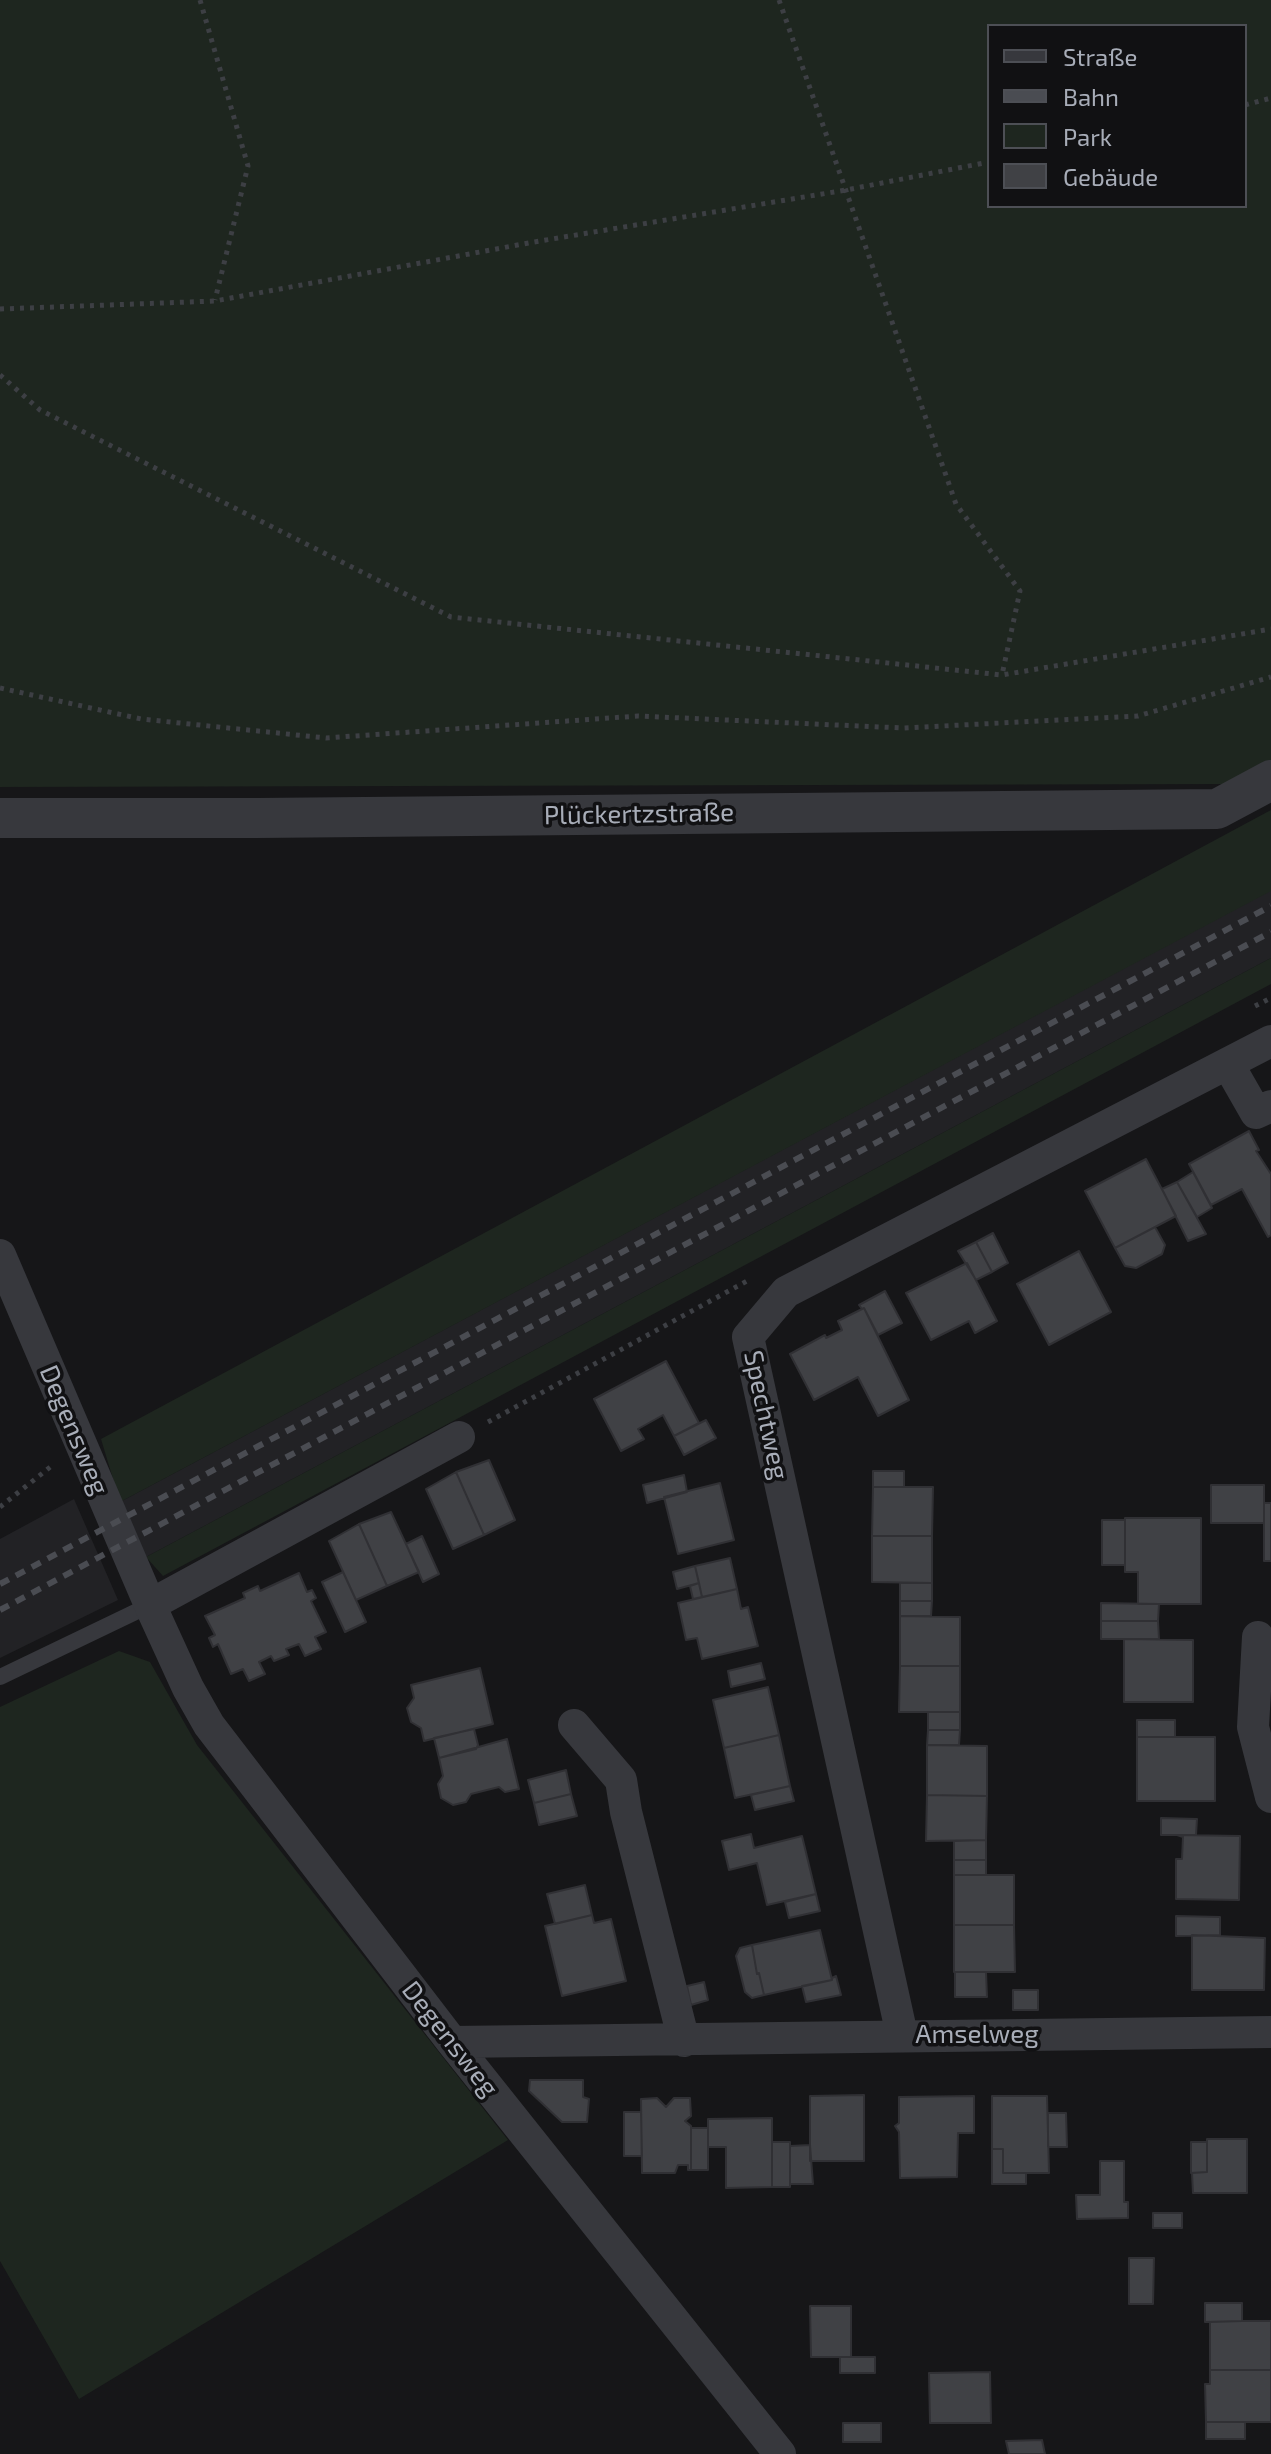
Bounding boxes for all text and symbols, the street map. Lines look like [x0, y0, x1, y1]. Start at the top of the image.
legend [987, 24, 1247, 208]
text: Straße [1063, 42, 1137, 71]
text: Bahn [1063, 82, 1119, 111]
text: Park [1063, 122, 1112, 151]
text: Gebäude [1063, 162, 1158, 191]
street label: Plückertzstraße [544, 797, 734, 831]
street label: Spechtweg [737, 1348, 795, 1482]
street label: Degensweg [33, 1361, 115, 1499]
street label: Degensweg [395, 1975, 505, 2103]
street label: Amselweg [915, 2018, 1039, 2050]

